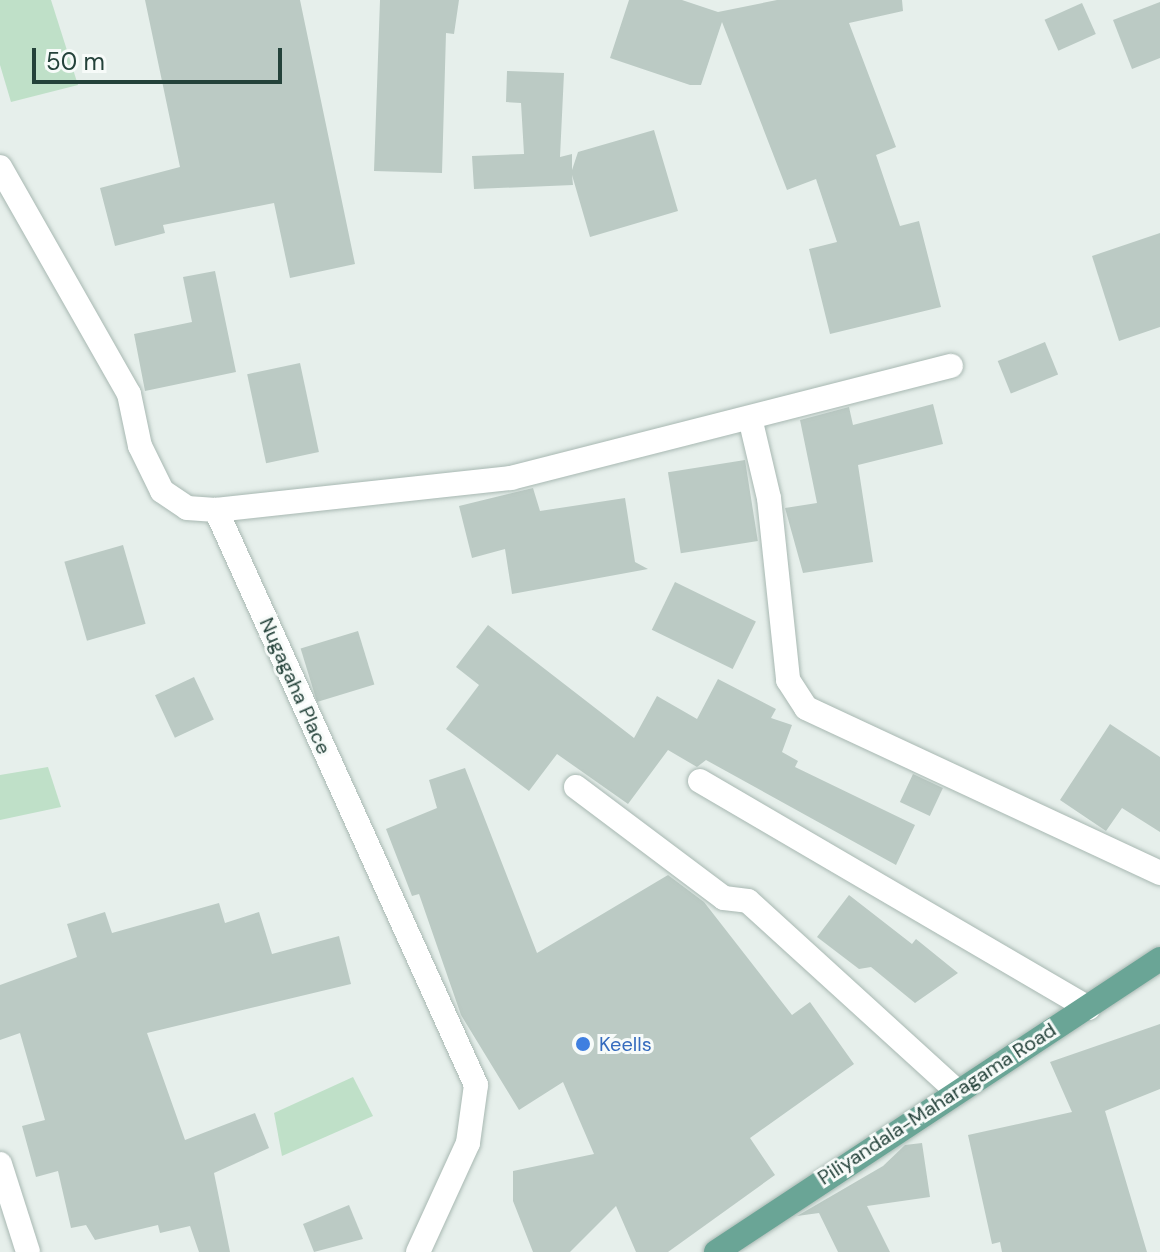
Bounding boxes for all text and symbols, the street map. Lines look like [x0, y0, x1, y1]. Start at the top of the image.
scale bar [36, 32, 286, 82]
text: 50 m [46, 46, 105, 77]
street label: Nugagaha Place [254, 614, 336, 758]
street label: Piliyandala-Maharagama Road [813, 1018, 1061, 1190]
place label: Keells [599, 1032, 652, 1056]
marker: Keells [574, 1035, 592, 1053]

